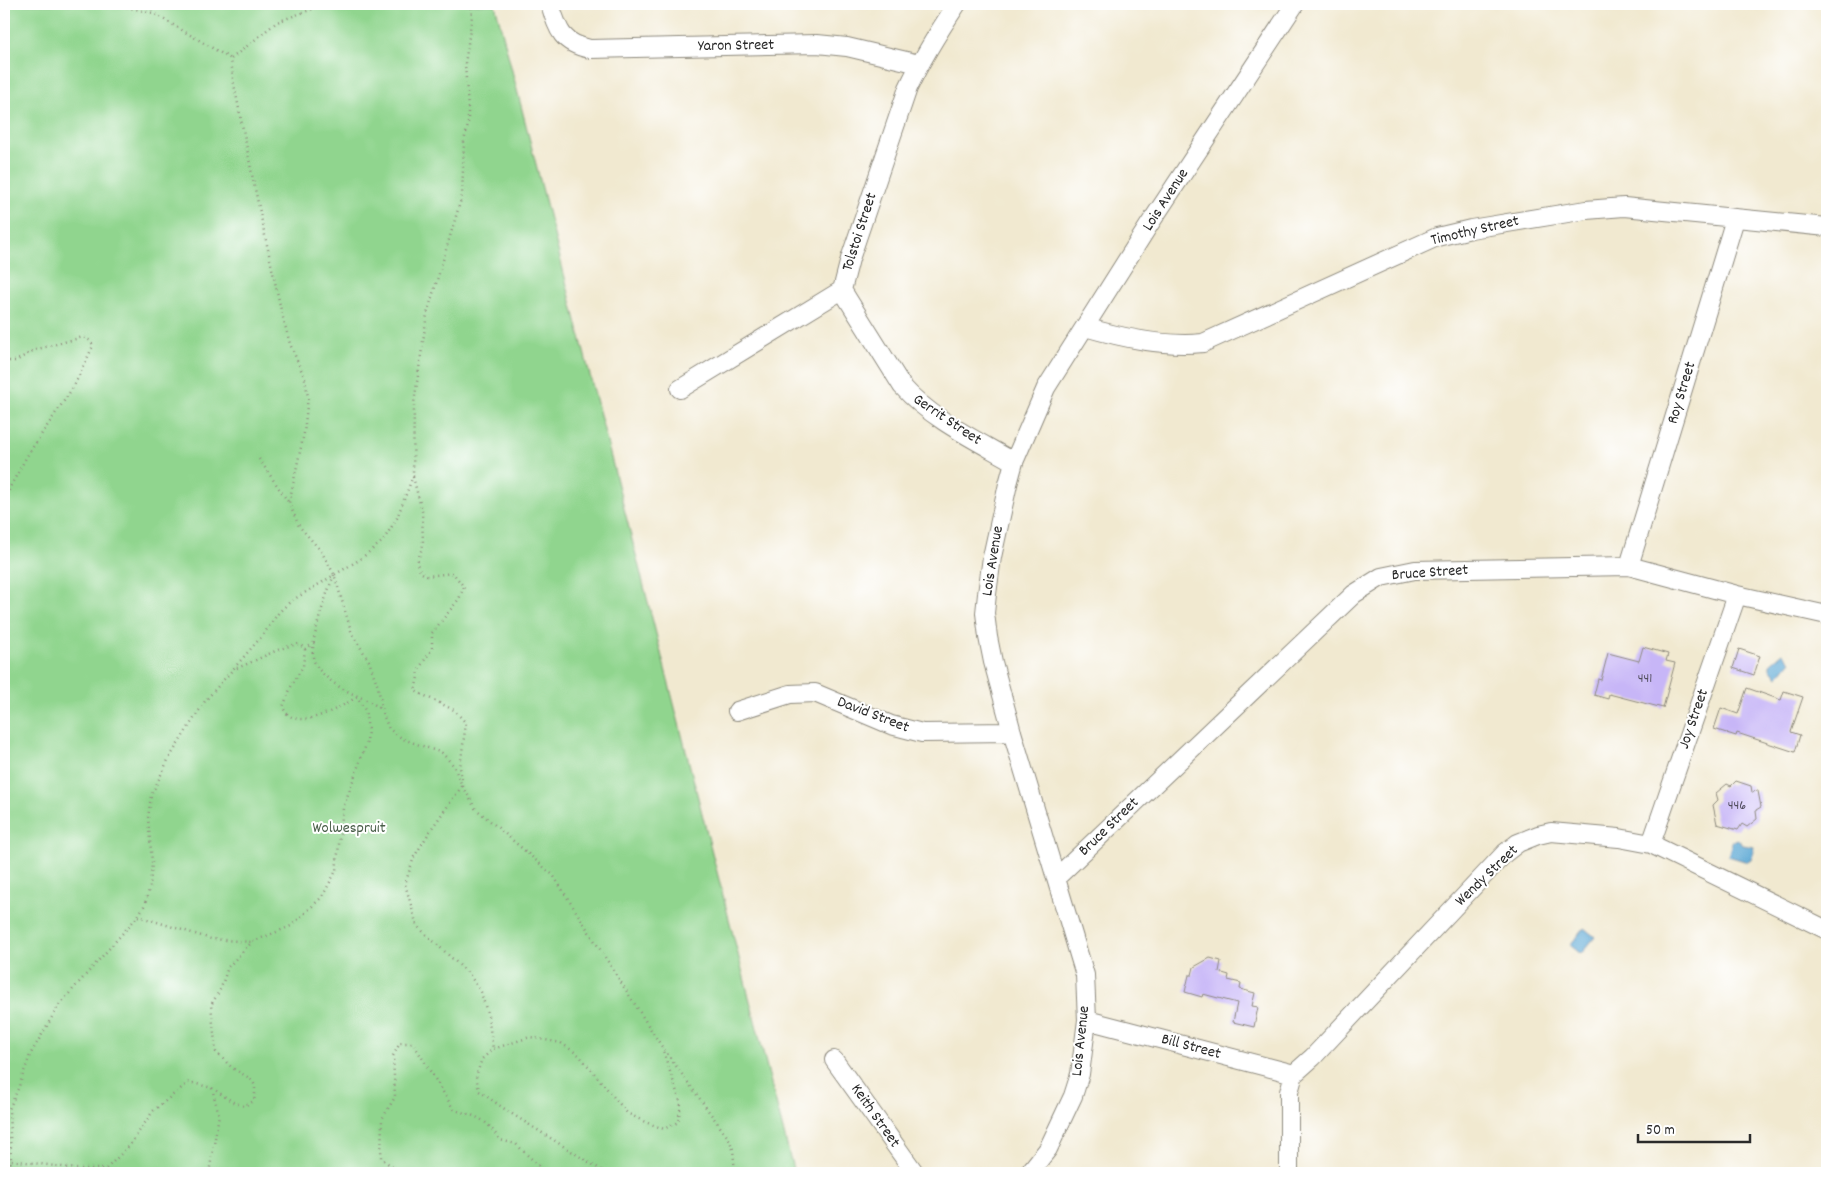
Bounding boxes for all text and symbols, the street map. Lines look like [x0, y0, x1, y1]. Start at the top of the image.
street label: Yaron Street [698, 34, 774, 58]
street label: Lois Avenue [1137, 164, 1195, 236]
street label: Tolstoi Street [837, 190, 883, 274]
street label: Timothy Street [1429, 210, 1521, 252]
street label: Roy Street [1662, 359, 1702, 427]
street label: Gerrit Street [908, 389, 986, 451]
street label: Lois Avenue [976, 524, 1010, 598]
street label: Bruce Street [1391, 559, 1469, 587]
house number: 441 [1638, 669, 1652, 689]
street label: Joy Street [1673, 686, 1715, 752]
street label: David Street [834, 691, 912, 739]
street label: Bruce Street [1074, 792, 1145, 862]
house number: 446 [1728, 796, 1746, 816]
park label: Wolwespruit [312, 817, 386, 840]
street label: Wendy Street [1450, 840, 1524, 912]
street label: Lois Avenue [1066, 1005, 1096, 1077]
street label: Bill Street [1159, 1028, 1223, 1066]
street label: Keith Street [845, 1079, 905, 1153]
scale bar [1638, 1112, 1751, 1144]
text: 50 m [1646, 1120, 1675, 1142]

